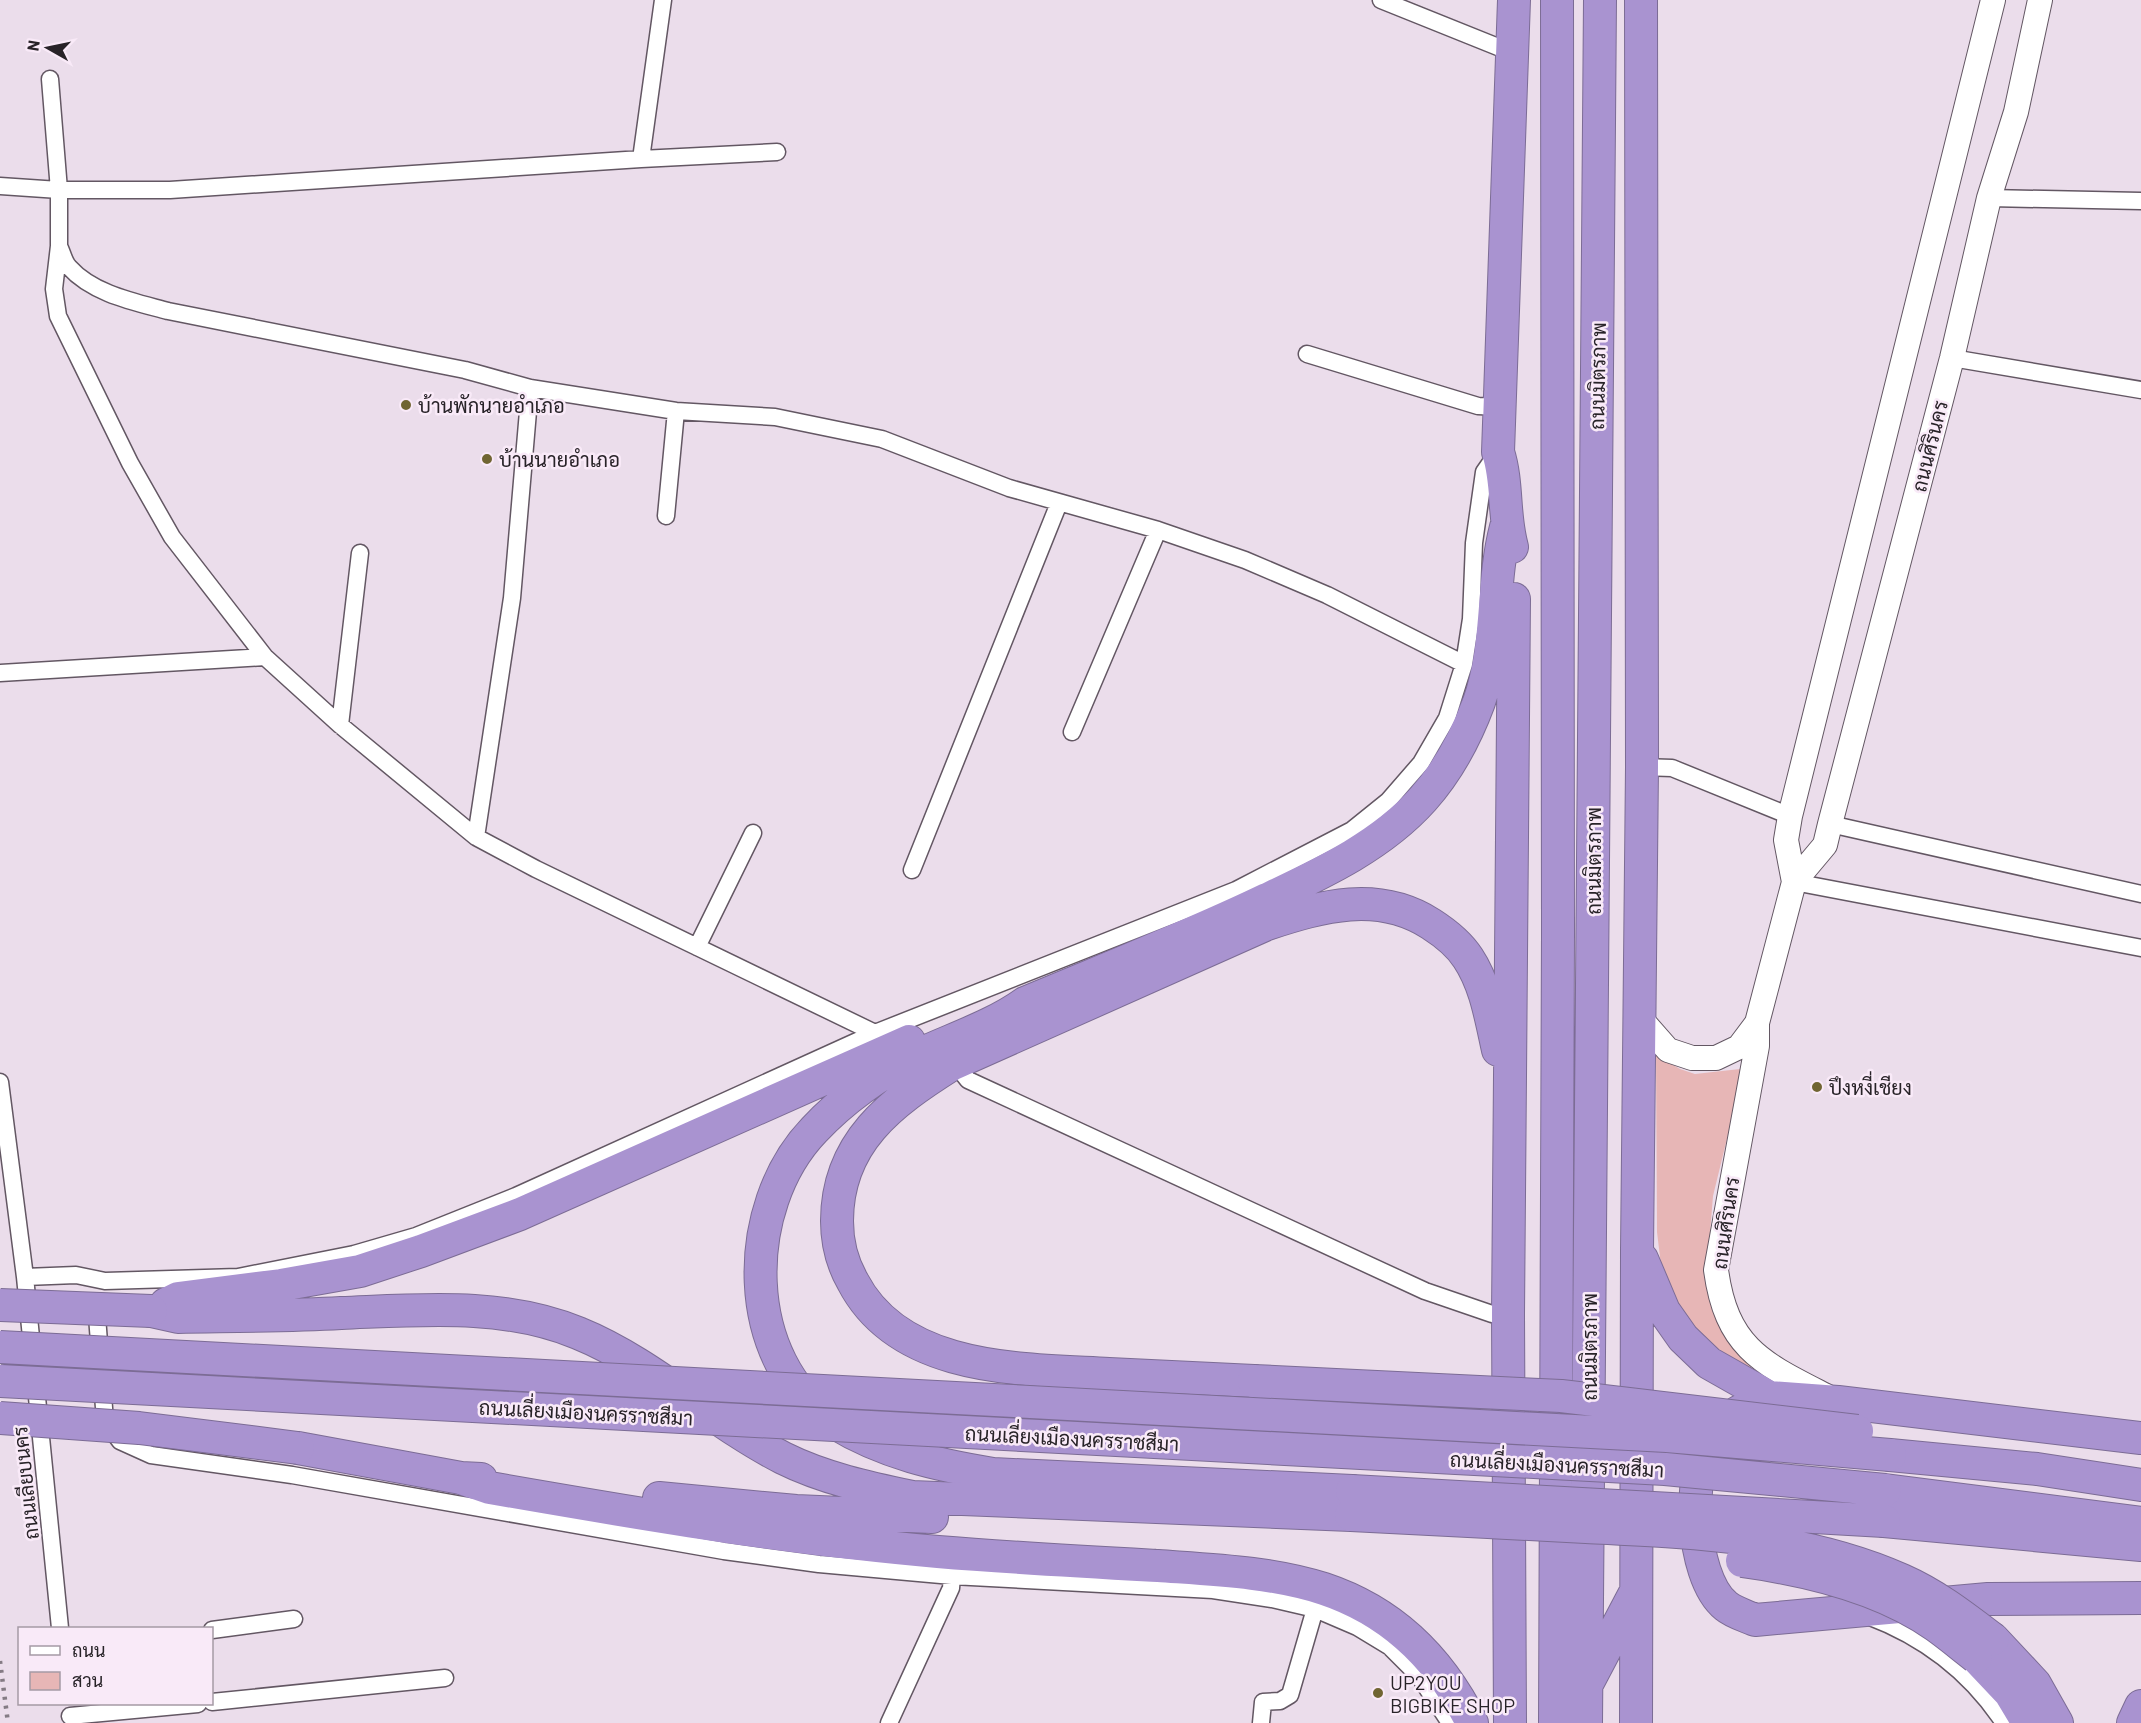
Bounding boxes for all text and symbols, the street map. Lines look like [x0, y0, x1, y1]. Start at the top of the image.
north arrow [18, 18, 78, 78]
text: N [22, 39, 43, 52]
street label: ถนนมิตรภาพ [1584, 322, 1610, 430]
place label: บ้านพักนายอำเภอ [418, 393, 565, 417]
marker: บ้านพักนายอำเภอ [399, 398, 413, 412]
street label: ถนนศิรินคร [1906, 398, 1952, 494]
place label: บ้านนายอำเภอ [499, 447, 620, 471]
marker: บ้านนายอำเภอ [480, 452, 494, 466]
street label: ถนนมิตรภาพ [1581, 807, 1605, 915]
place label: ปึงหงี่เชียง [1828, 1071, 1912, 1099]
marker: ปึงหงี่เชียง [1810, 1080, 1824, 1094]
street label: ถนนศิรินคร [1707, 1175, 1743, 1271]
street label: ถนนมิตรภาพ [1577, 1293, 1601, 1401]
street label: ถนนเลี่ยงเมืองนครราชสีมา [478, 1390, 694, 1430]
street label: ถนนเลี่ยงเมืองนครราชสีมา [964, 1416, 1180, 1456]
street label: ถนนเลียบนคร [7, 1425, 43, 1541]
street label: ถนนเลี่ยงเมืองนครราชสีมา [1449, 1442, 1665, 1482]
legend [18, 1627, 213, 1705]
text: ถนน [72, 1639, 105, 1661]
text: สวน [72, 1669, 103, 1691]
place label: UP2YOU BIGBIKE SHOP [1390, 1670, 1515, 1717]
marker: UP2YOU BIGBIKE SHOP [1371, 1686, 1385, 1700]

